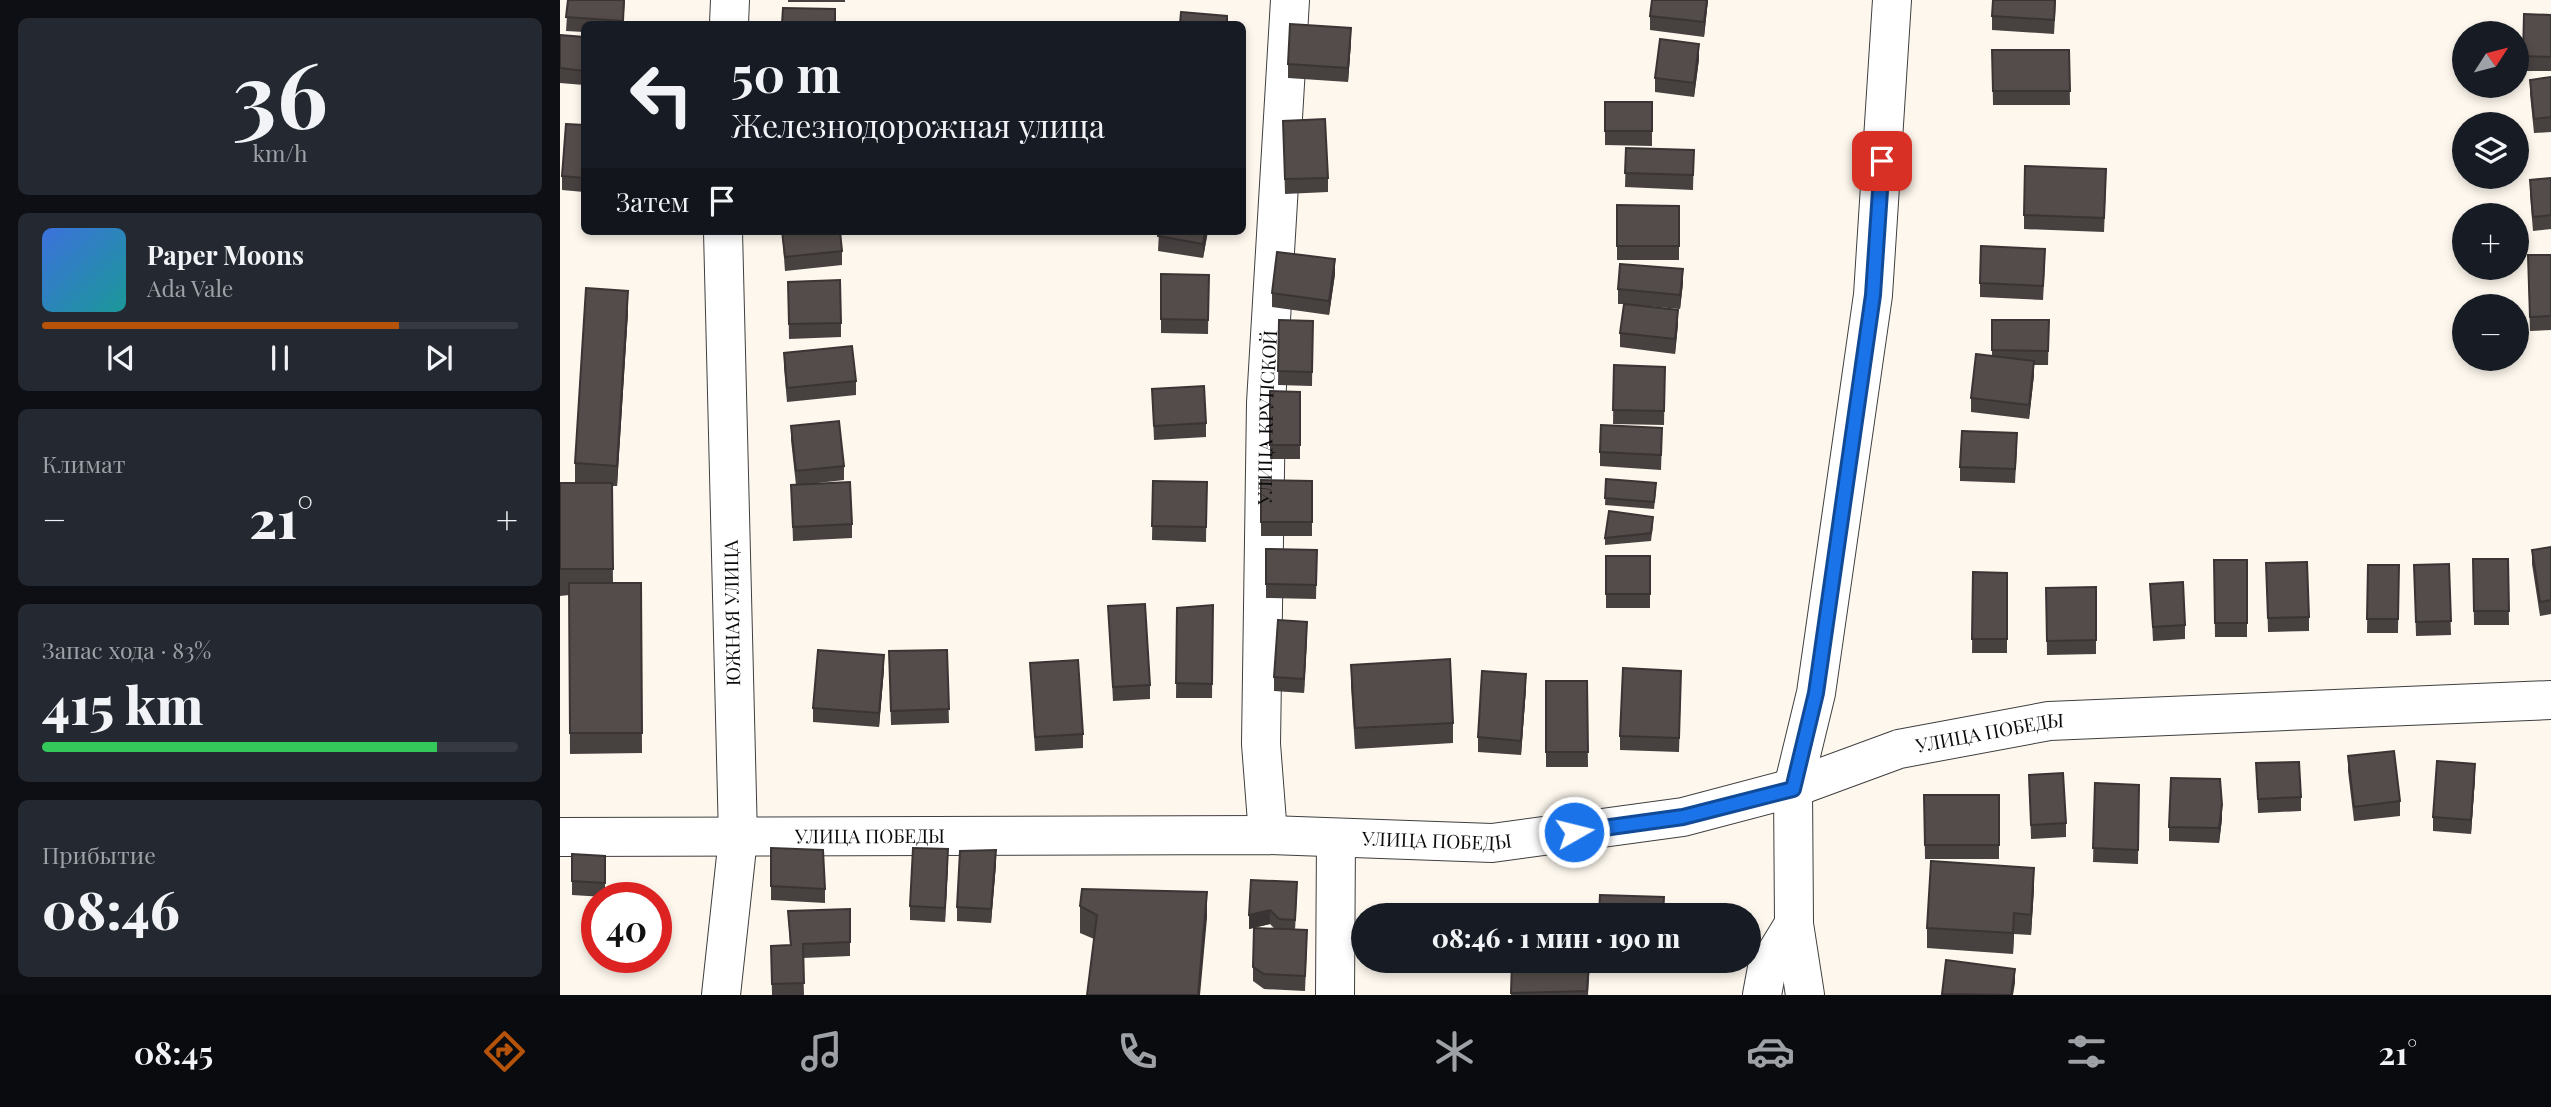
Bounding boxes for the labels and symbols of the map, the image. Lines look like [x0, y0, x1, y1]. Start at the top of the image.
north arrow [2452, 21, 2529, 98]
pin [1852, 131, 1912, 191]
street label: УЛИЦА КРУПСКОЙ [1250, 329, 1282, 506]
street label: ЮЖНАЯ УЛИЦА [717, 539, 745, 686]
street label: УЛИЦА ПОБЕДЫ [1913, 706, 2064, 758]
position arrow [1537, 795, 1611, 869]
street label: УЛИЦА ПОБЕДЫ [794, 822, 945, 848]
street label: УЛИЦА ПОБЕДЫ [1361, 824, 1513, 855]
speed limit sign: 40 [581, 882, 672, 973]

